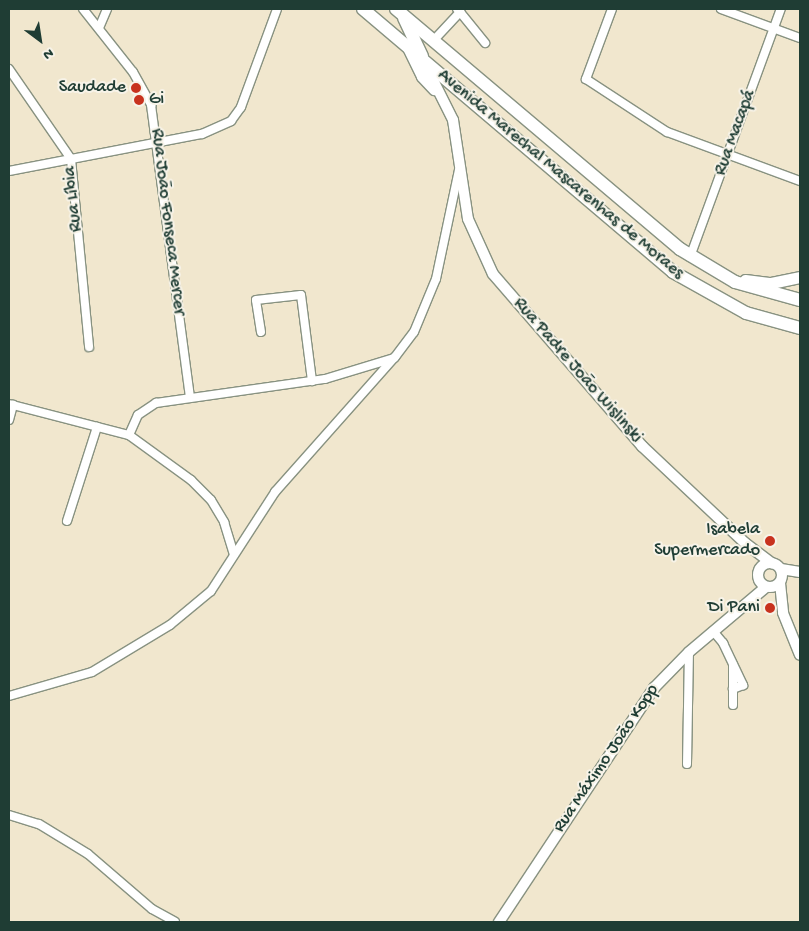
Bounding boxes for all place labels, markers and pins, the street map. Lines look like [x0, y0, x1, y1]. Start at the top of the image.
place label: Saudade [59, 77, 126, 99]
marker: Saudade [130, 82, 142, 94]
place label: Gi [149, 89, 164, 111]
marker: Gi [133, 94, 145, 106]
place label: Isabela Supermercado [654, 520, 760, 562]
marker: Isabela Supermercado [764, 535, 776, 547]
place label: Di Pani [708, 597, 760, 619]
marker: Di Pani [764, 602, 776, 614]

